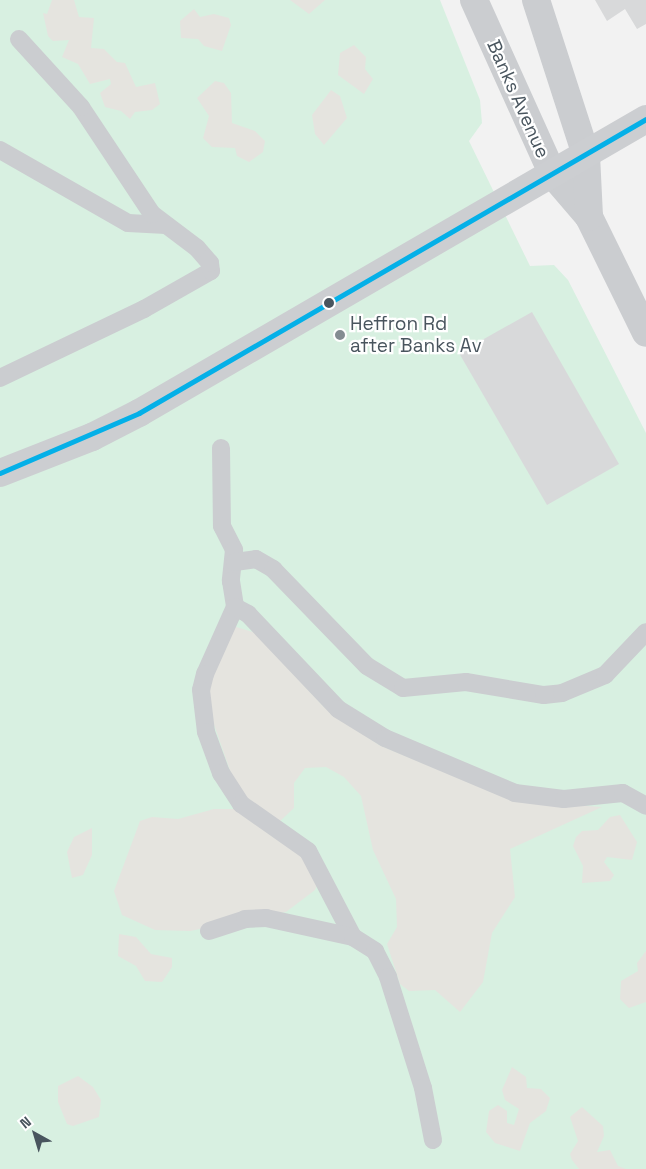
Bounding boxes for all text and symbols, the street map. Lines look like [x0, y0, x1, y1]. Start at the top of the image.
street label: Banks Avenue [482, 36, 554, 162]
unlabelled marker [324, 298, 334, 308]
place label: Heffron Rd after Banks Av [350, 313, 482, 357]
marker: Heffron Rd after Banks Av [334, 329, 346, 341]
north arrow [10, 1109, 60, 1159]
text: N [16, 1112, 35, 1132]

